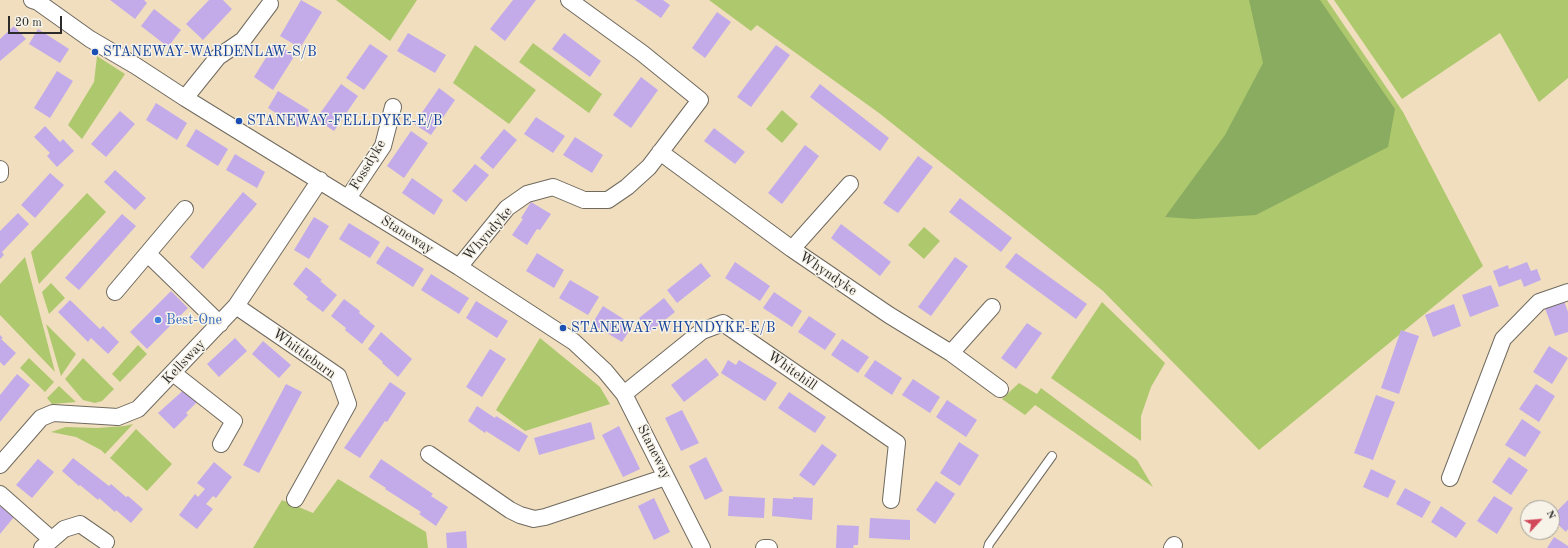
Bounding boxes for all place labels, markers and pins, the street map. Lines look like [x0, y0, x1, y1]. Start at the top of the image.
place label: STANEWAY-WARDENLAW-S/B [103, 44, 317, 60]
marker: STANEWAY-WARDENLAW-S/B [90, 47, 100, 57]
place label: STANEWAY-FELLDYKE-E/B [247, 113, 442, 129]
marker: STANEWAY-FELLDYKE-E/B [234, 116, 244, 126]
place label: Best-One [166, 312, 222, 328]
marker: Best-One [153, 315, 163, 325]
place label: STANEWAY-WHYNDYKE-E/B [571, 320, 775, 336]
marker: STANEWAY-WHYNDYKE-E/B [558, 323, 568, 333]

